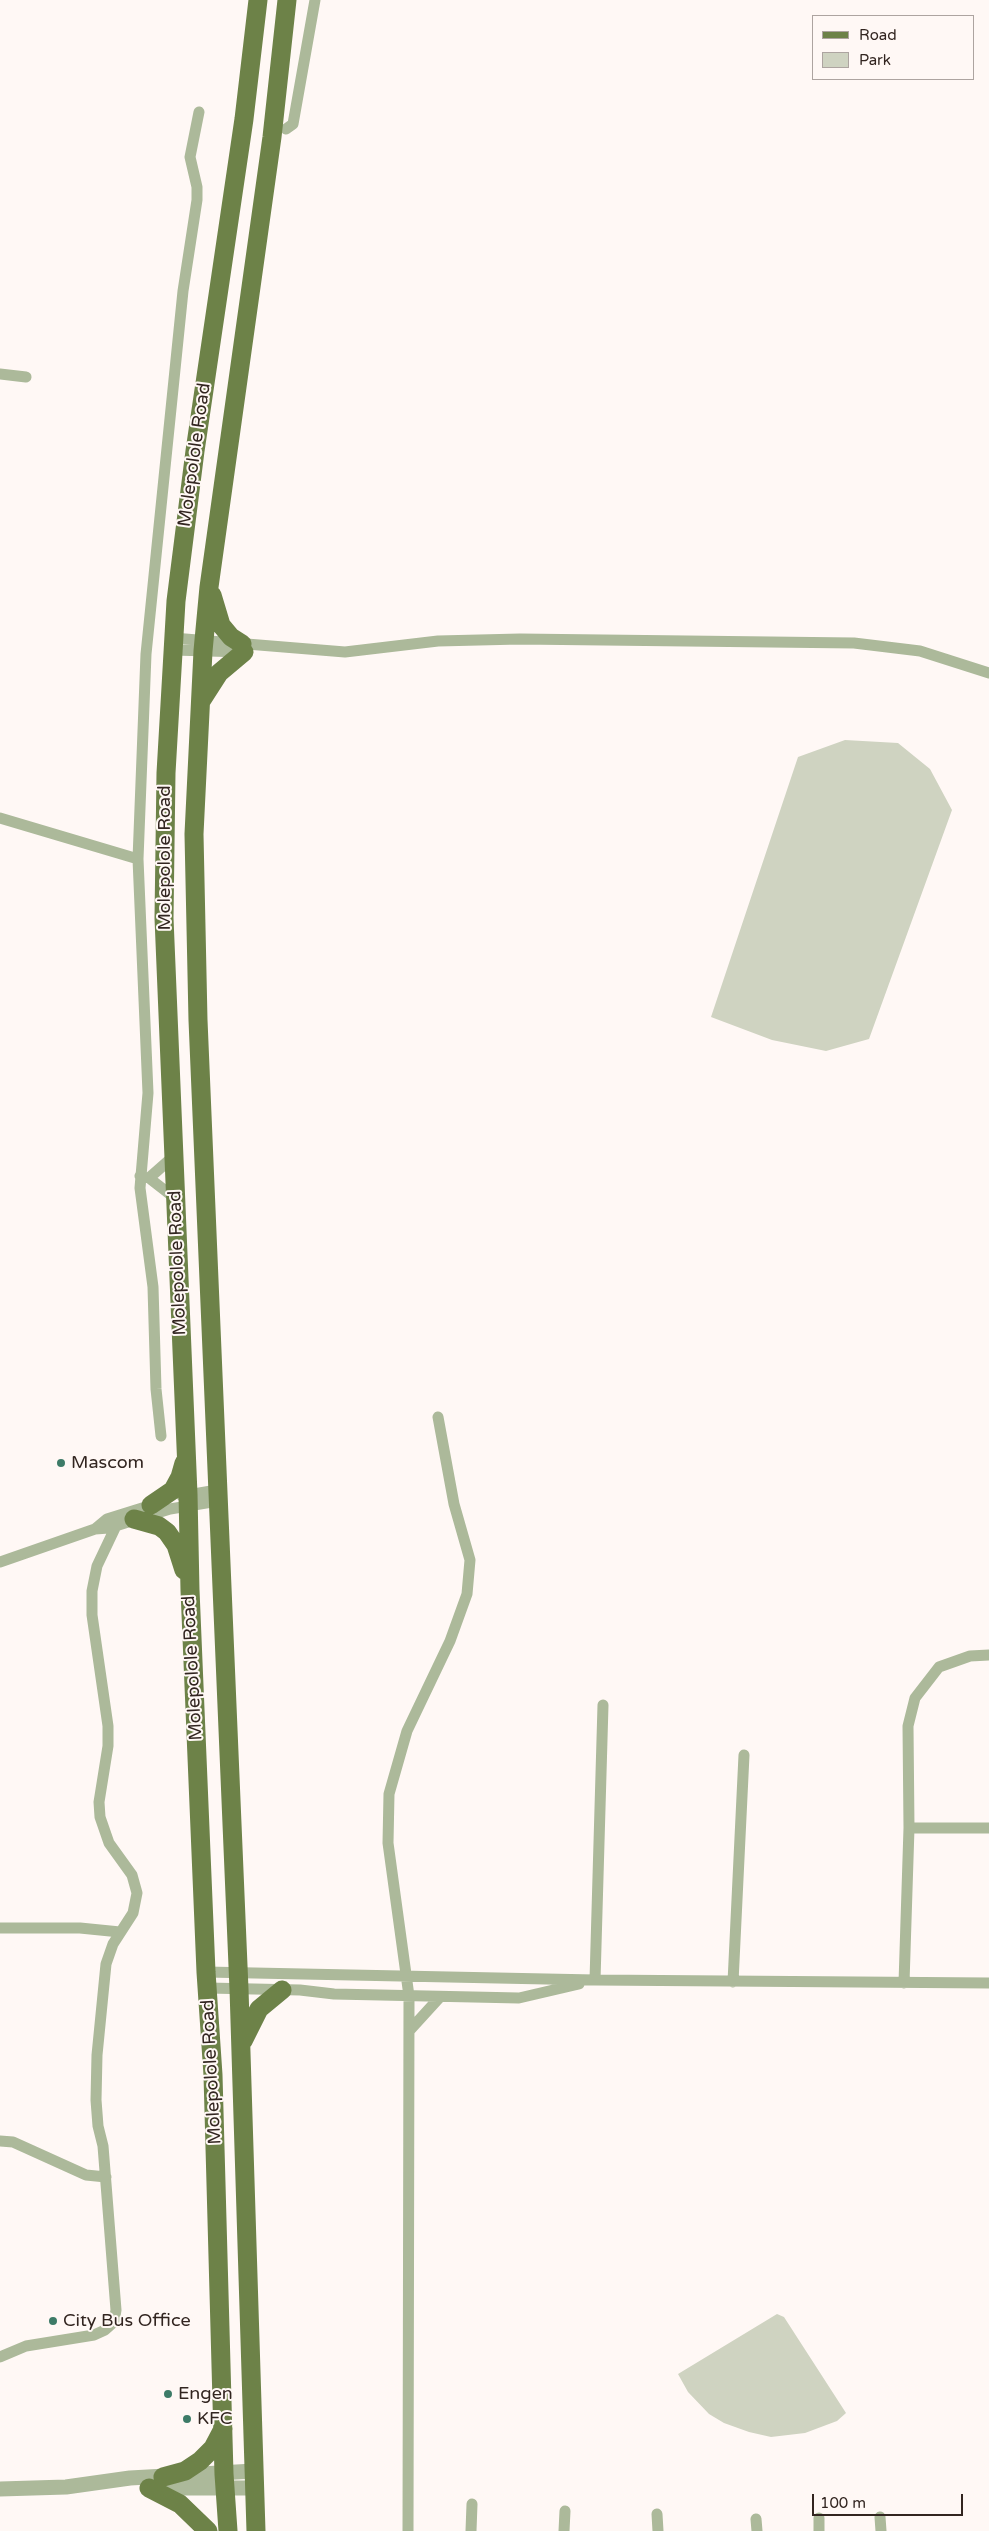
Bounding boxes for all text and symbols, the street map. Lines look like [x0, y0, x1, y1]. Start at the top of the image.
legend [812, 15, 974, 80]
text: Road [859, 26, 897, 44]
text: Park [859, 51, 891, 69]
street label: Molepolole Road [174, 382, 216, 528]
street label: Molepolole Road [154, 785, 176, 931]
street label: Molepolole Road [165, 1190, 191, 1336]
place label: Mascom [71, 1452, 144, 1474]
marker: Mascom [55, 1457, 67, 1469]
street label: Molepolole Road [178, 1595, 208, 1741]
street label: Molepolole Road [197, 1999, 227, 2145]
place label: City Bus Office [63, 2310, 191, 2332]
marker: City Bus Office [47, 2315, 59, 2327]
place label: Engen [178, 2383, 233, 2405]
marker: Engen [162, 2388, 174, 2400]
place label: KFC [197, 2408, 232, 2430]
marker: KFC [181, 2413, 193, 2425]
scale bar [814, 2484, 965, 2516]
text: 100 m [820, 2494, 866, 2512]

